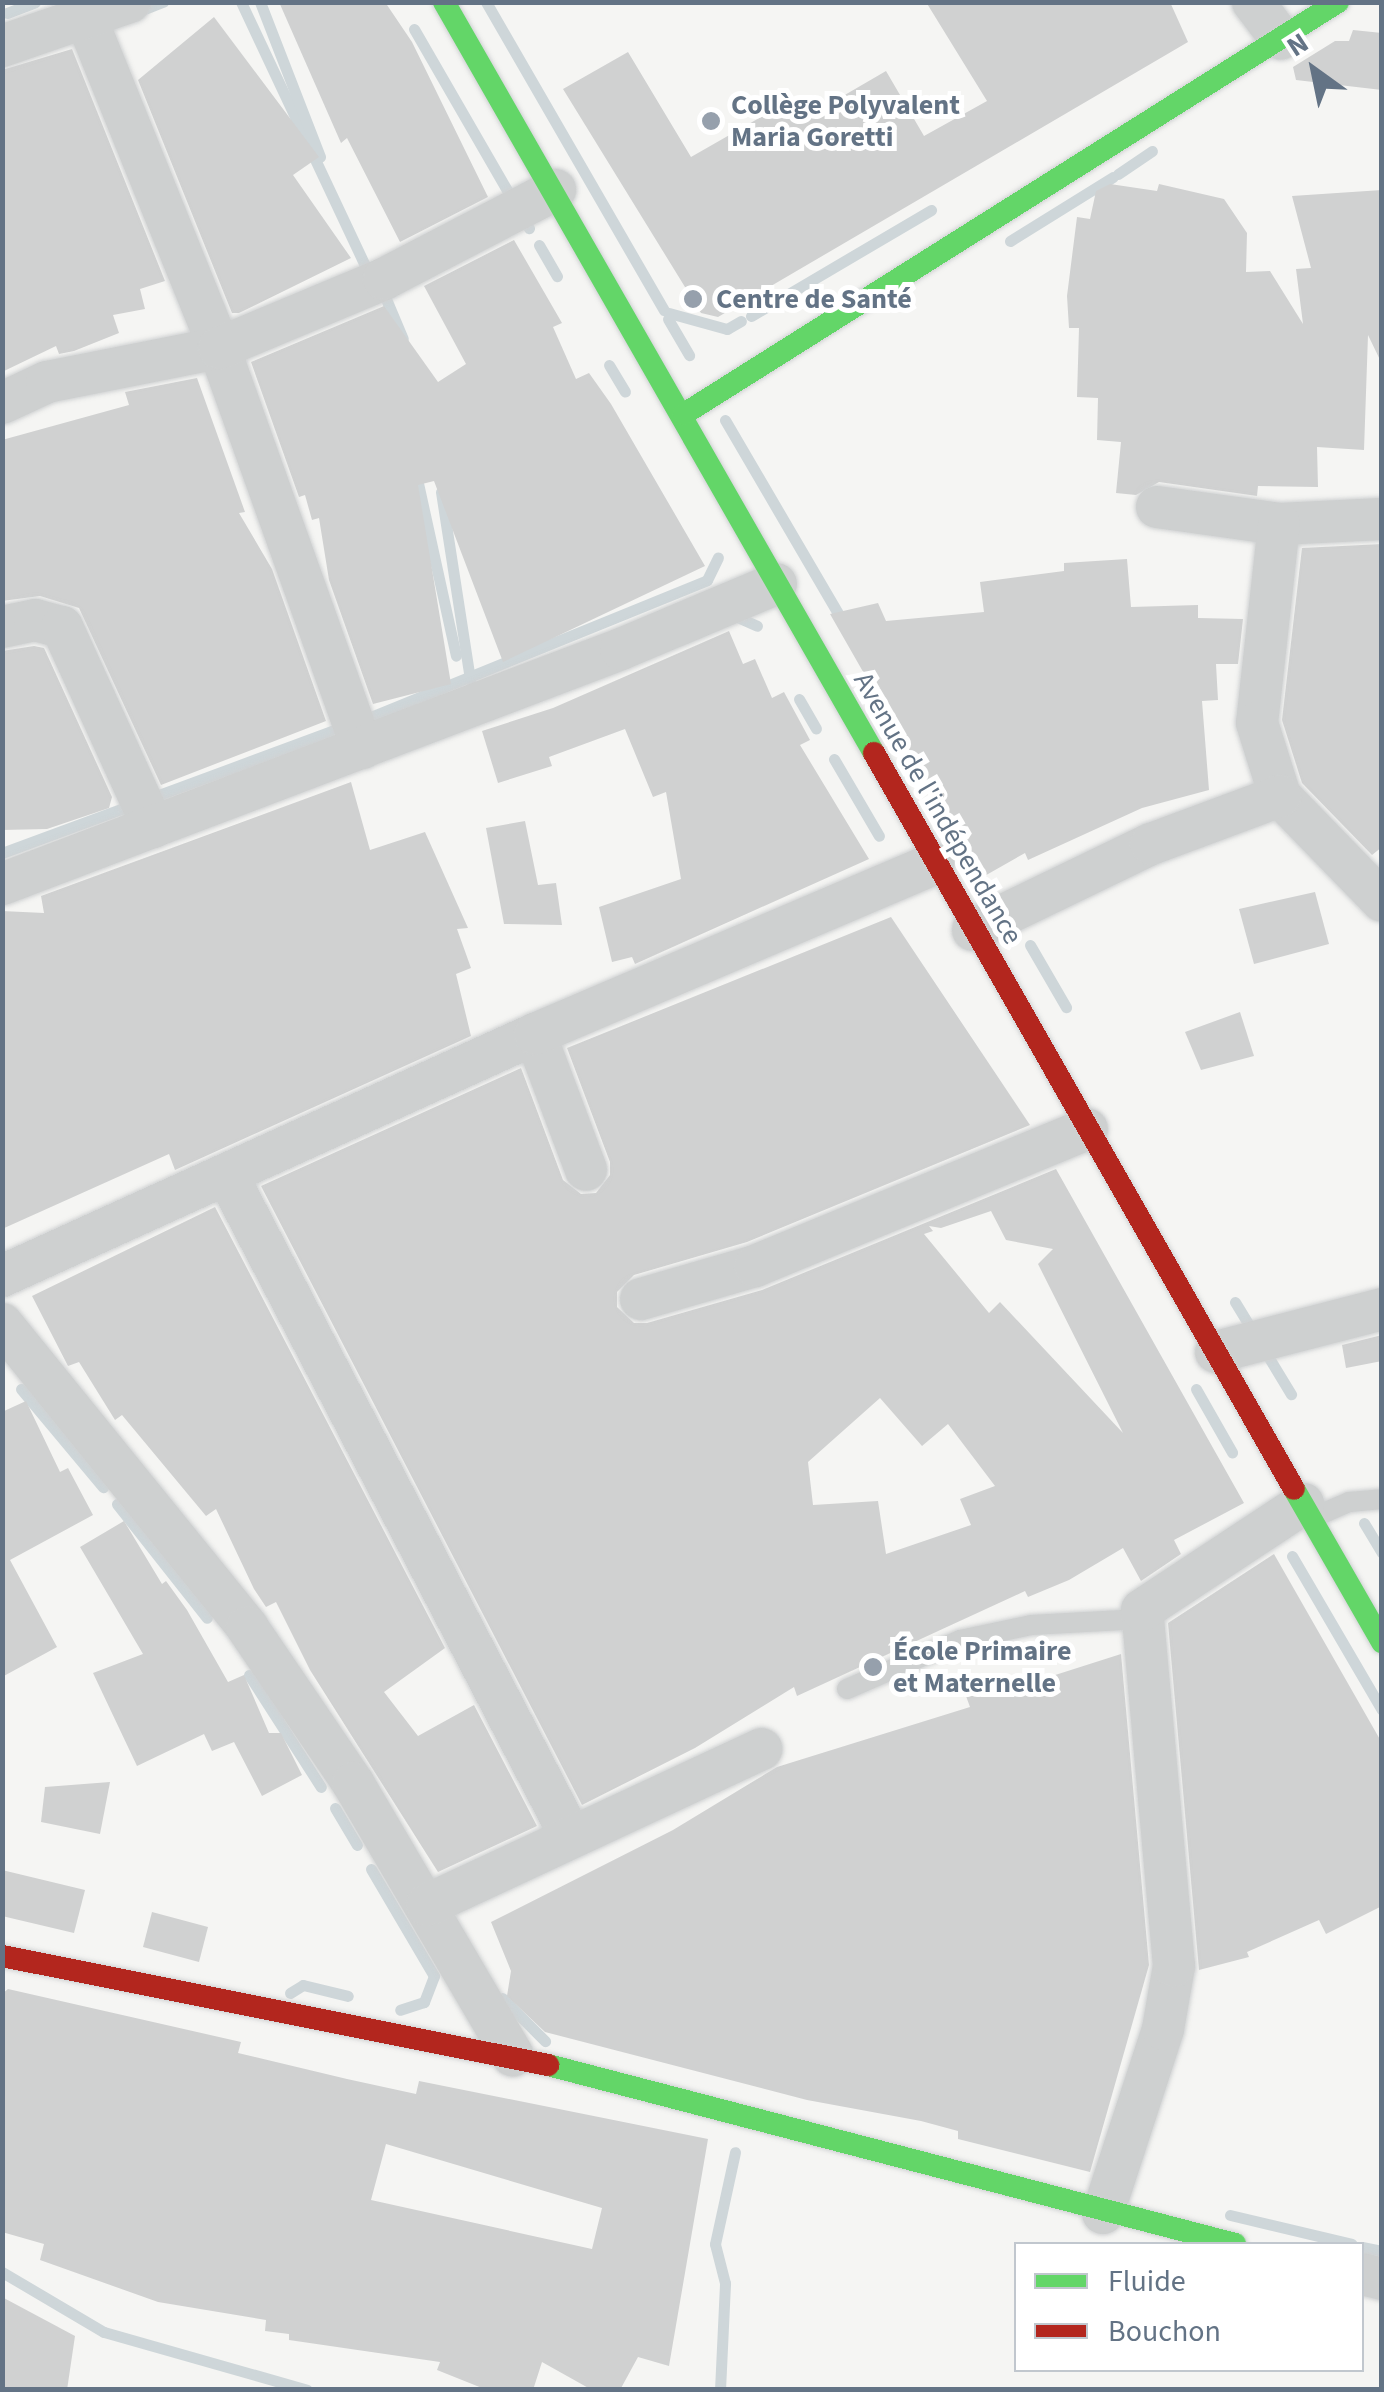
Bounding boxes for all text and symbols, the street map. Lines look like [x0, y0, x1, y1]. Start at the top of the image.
north arrow [1264, 20, 1364, 120]
text: N [1279, 23, 1316, 67]
place label: Collège Polyvalent Maria Goretti [731, 88, 960, 154]
marker: Collège Polyvalent Maria Goretti [700, 110, 722, 132]
place label: Centre de Santé [716, 282, 912, 316]
marker: Centre de Santé [680, 286, 706, 312]
street label: Avenue de l'indépendance [846, 666, 1030, 950]
place label: École Primaire et Maternelle [893, 1634, 1071, 1700]
marker: École Primaire et Maternelle [862, 1656, 884, 1678]
legend [1014, 2242, 1364, 2372]
text: Fluide [1108, 2260, 1186, 2303]
text: Bouchon [1108, 2310, 1221, 2353]

